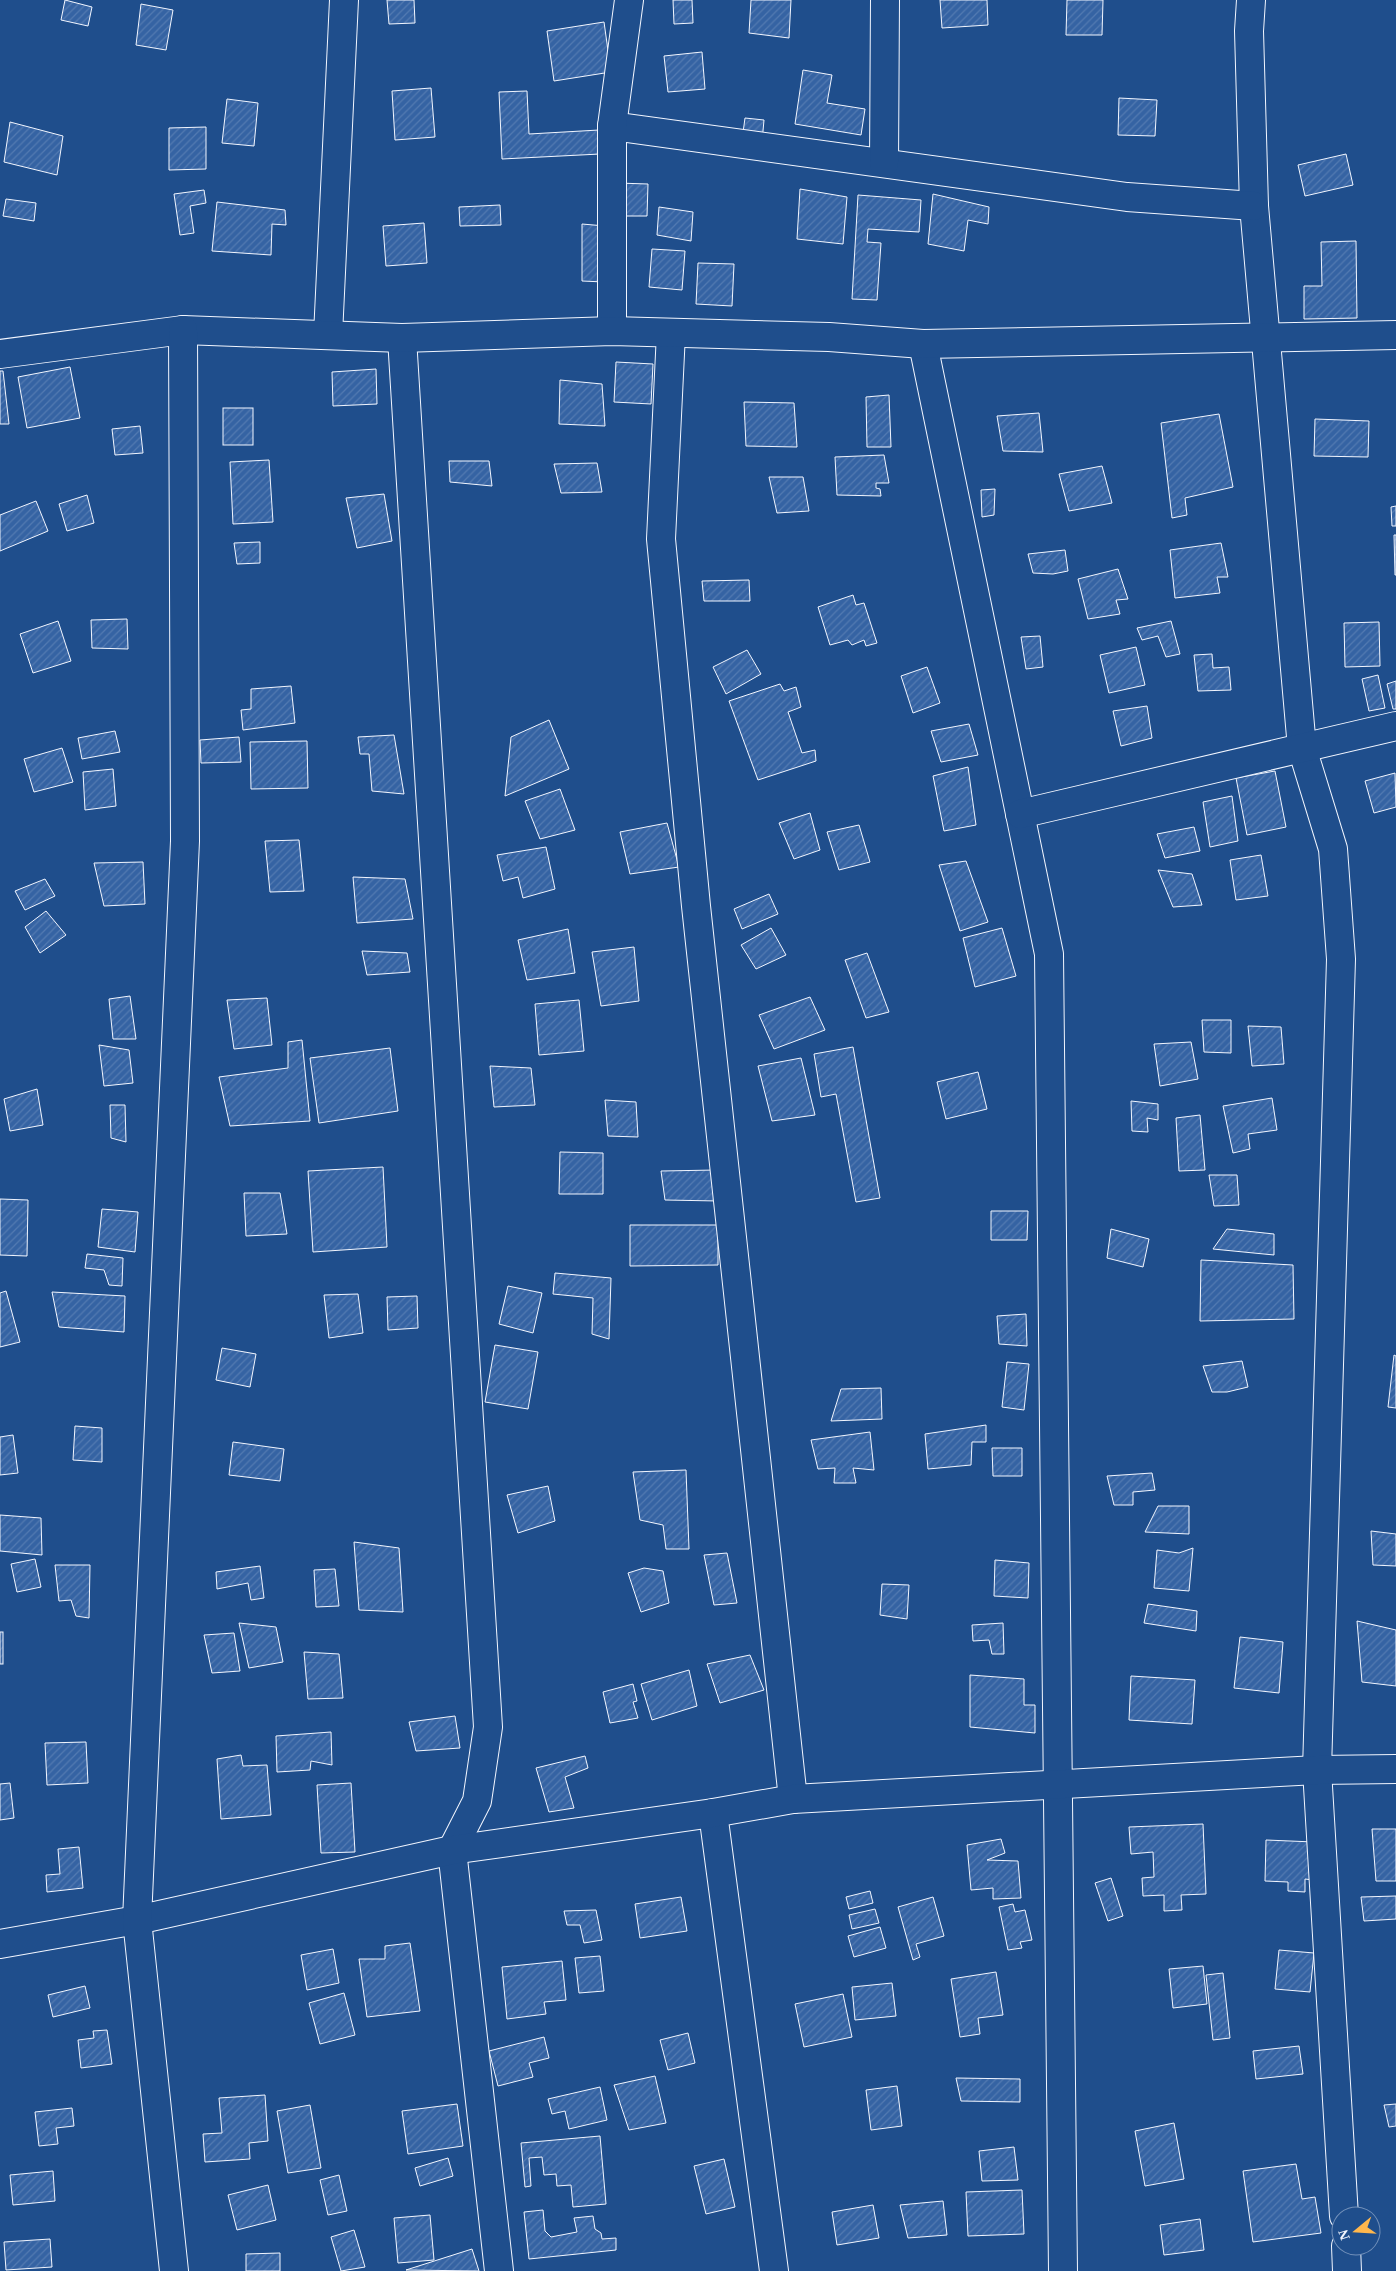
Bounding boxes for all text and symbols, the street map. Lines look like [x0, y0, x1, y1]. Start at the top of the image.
north arrow [1331, 2206, 1381, 2256]
text: N [1335, 2228, 1353, 2242]

